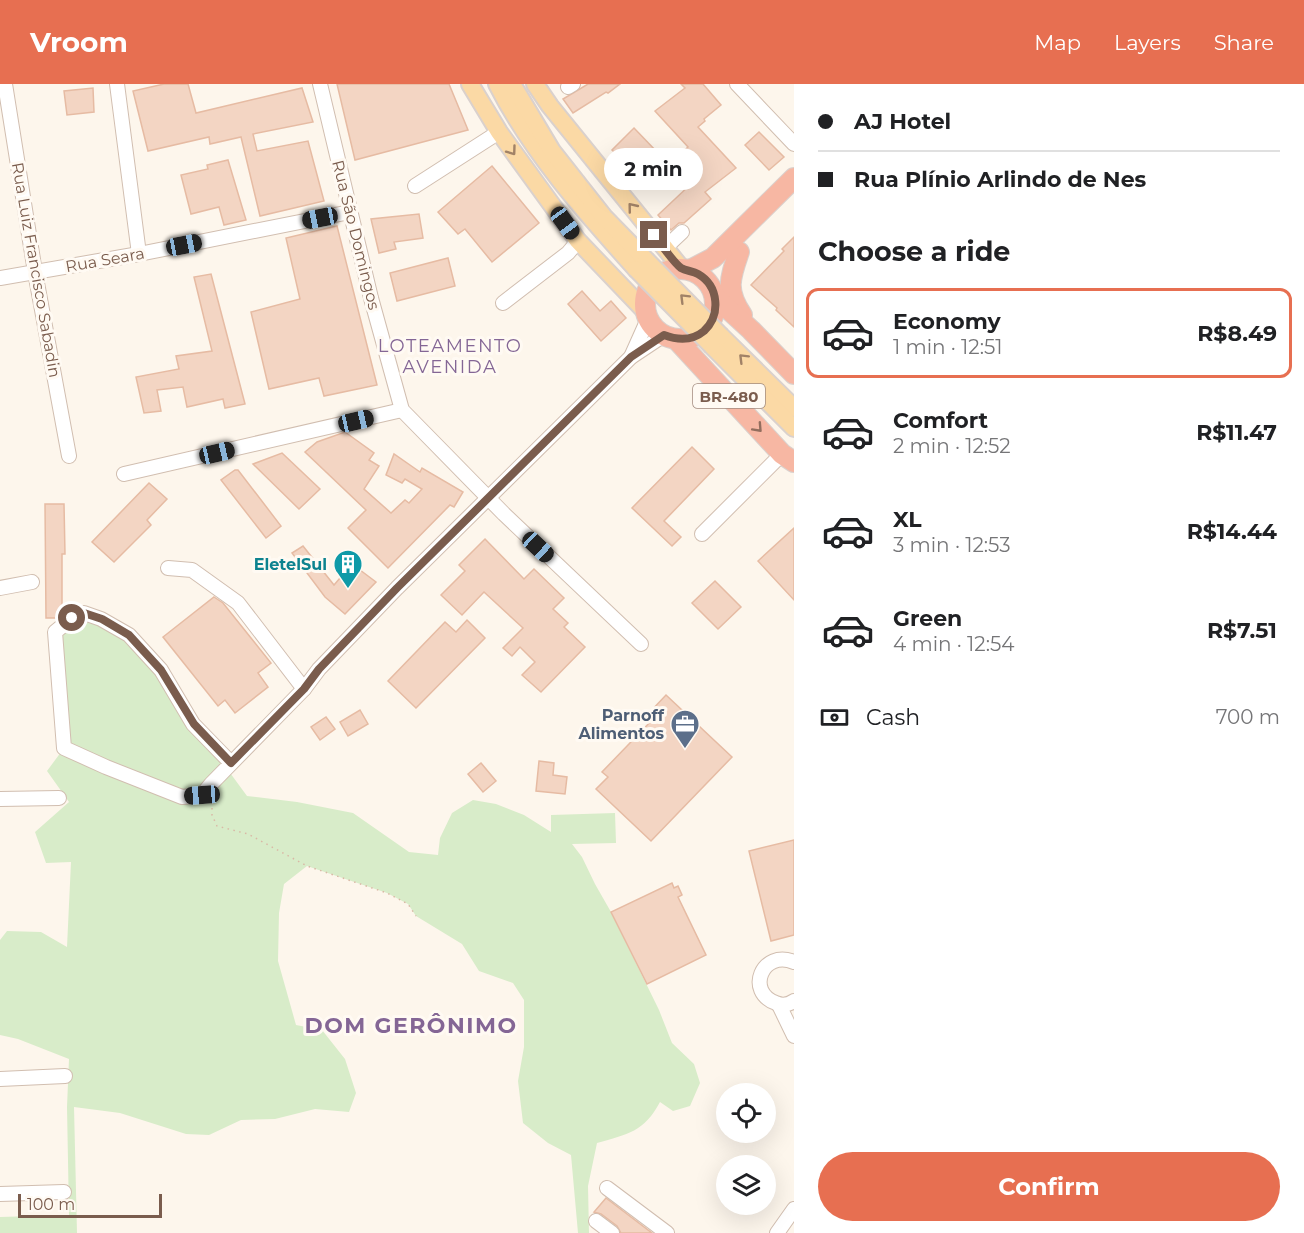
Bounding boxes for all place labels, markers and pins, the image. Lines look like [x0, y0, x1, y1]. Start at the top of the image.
building icon: EletelSul [332, 548, 364, 590]
place label: EletelSul [254, 555, 327, 574]
place label: Parnoff Alimentos [577, 706, 665, 743]
office icon: Parnoff Alimentos [669, 708, 701, 750]

